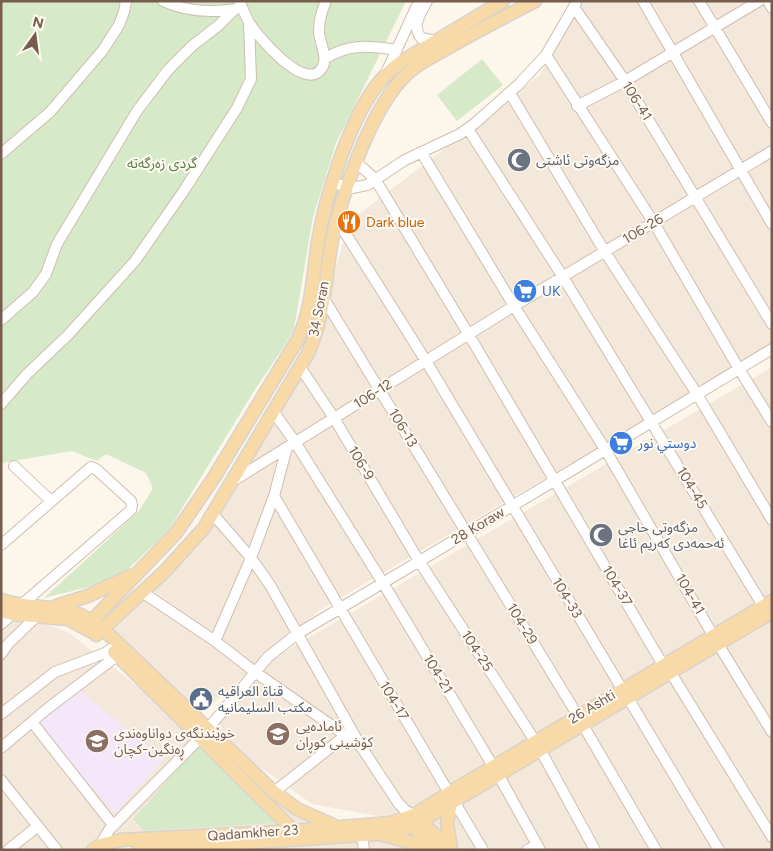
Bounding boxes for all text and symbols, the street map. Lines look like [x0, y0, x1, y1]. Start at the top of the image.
north arrow [10, 10, 60, 60]
text: N [31, 13, 45, 32]
street label: 106-41 [618, 78, 656, 124]
mosque icon: مزگەوتی ئاشتی [506, 147, 532, 173]
place label: مزگەوتی ئاشتی [536, 152, 619, 169]
park label: گردی زەرگەتە [127, 155, 197, 172]
restaurant icon: Dark blue [336, 209, 362, 235]
street label: 106-26 [620, 210, 666, 248]
place label: Dark blue [366, 214, 425, 231]
supermarket icon: UK [512, 278, 538, 304]
street label: 34 Soran [305, 280, 333, 338]
place label: UK [542, 283, 561, 300]
street label: 106-12 [351, 376, 395, 412]
street label: 106-13 [385, 406, 421, 450]
supermarket icon: دوستي نور [608, 430, 634, 456]
place label: دوستي نور [637, 435, 697, 454]
street label: 106-9 [344, 443, 378, 483]
street label: 104-45 [673, 464, 711, 512]
street label: 28 Koraw [448, 503, 508, 549]
place label: مزگەوتی حاجی ئەحمەدی کەریم ئاغا [618, 519, 724, 554]
mosque icon: مزگەوتی حاجی ئەحمەدی کەریم ئاغا [588, 522, 614, 548]
street label: 104-37 [598, 563, 636, 610]
street label: 104-41 [672, 571, 708, 617]
street label: 104-33 [548, 575, 586, 621]
street label: 104-29 [503, 600, 541, 648]
street label: 104-25 [458, 627, 496, 675]
street label: 104-21 [420, 651, 456, 697]
street label: 104-17 [376, 678, 412, 724]
place label: قناة العراقيه مكتب السليمانيه [218, 683, 313, 716]
public building icon: قناة العراقيه مكتب السليمانيه [188, 686, 214, 712]
street label: 26 Ashti [566, 686, 618, 728]
place label: ئامادەیی کۆشینی کوڕان [296, 718, 373, 753]
school or university icon: ئامادەیی کۆشینی کوڕان [265, 721, 291, 747]
place label: خوێندنگەی دواناوەندی ڕەنگین-کچان [114, 725, 235, 760]
school or university icon: خوێندنگەی دواناوەندی ڕەنگین-کچان [84, 728, 110, 754]
street label: Qadamkher 23 [207, 821, 299, 845]

